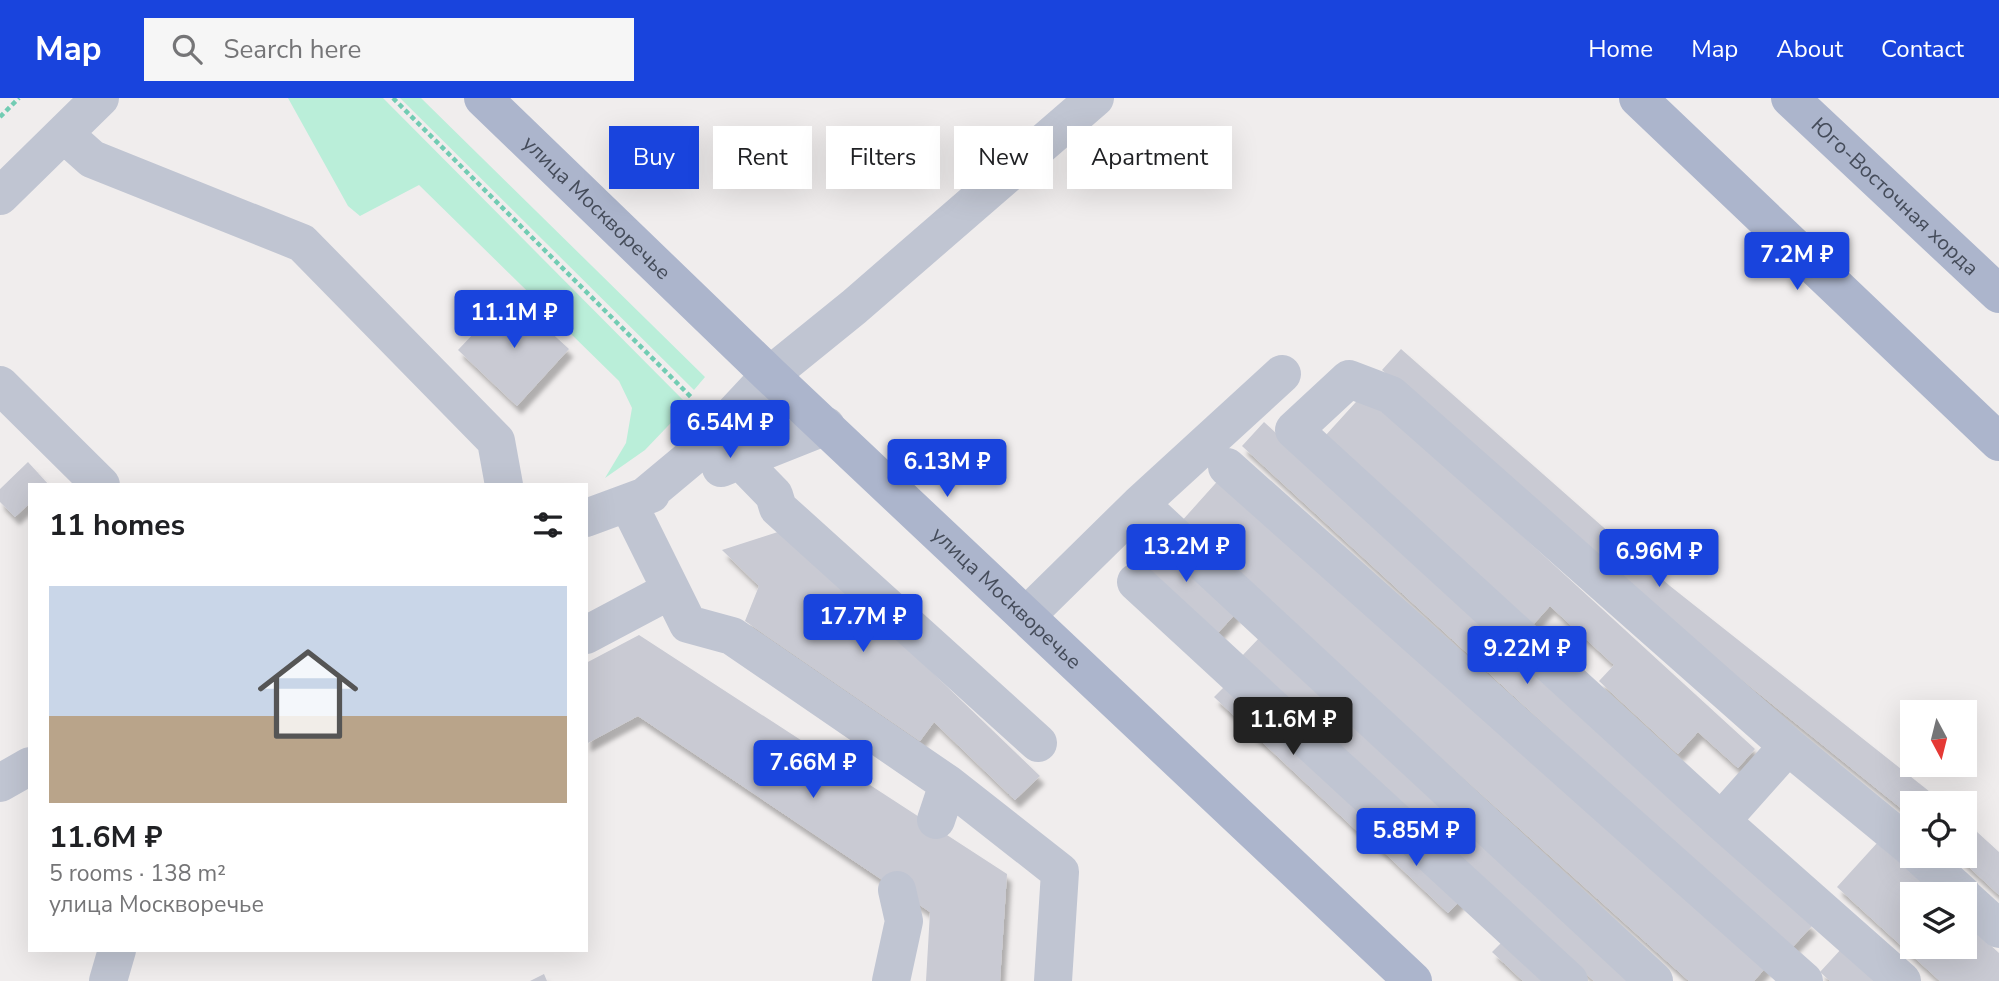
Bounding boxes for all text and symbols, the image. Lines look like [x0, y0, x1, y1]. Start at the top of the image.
search box [144, 18, 634, 81]
text: Map [35, 27, 102, 72]
icon: search [168, 30, 206, 68]
text: Search here [224, 32, 361, 67]
text: Home [1588, 33, 1653, 65]
text: Map [1691, 33, 1738, 65]
text: About [1776, 33, 1843, 65]
text: Contact [1881, 33, 1964, 65]
street label: Юго-Восточная хорда [1805, 111, 1985, 282]
chip: Buy [609, 126, 699, 189]
chip: Rent [713, 126, 812, 189]
chip: Filters [826, 126, 940, 189]
chip: New [954, 126, 1053, 189]
chip: Apartment [1067, 126, 1232, 189]
street label: улица Москворечье [516, 129, 677, 286]
pin: 7.2M ₽ [1740, 232, 1854, 292]
text: 7.2M ₽ [1760, 239, 1834, 270]
pin: 11.1M ₽ [449, 290, 579, 350]
text: 11.1M ₽ [470, 297, 558, 328]
pin: 6.54M ₽ [665, 400, 795, 460]
text: 6.54M ₽ [686, 407, 774, 438]
pin: 6.13M ₽ [882, 440, 1012, 499]
text: 6.13M ₽ [903, 446, 991, 477]
text: 11 homes [49, 505, 185, 546]
icon: filters [529, 506, 567, 544]
street label: улица Москворечье [926, 520, 1088, 676]
pin: 13.2M ₽ [1121, 524, 1251, 584]
pin: 6.96M ₽ [1594, 530, 1724, 589]
text: 13.2M ₽ [1142, 531, 1230, 562]
text: 6.96M ₽ [1615, 536, 1703, 567]
pin: 17.7M ₽ [798, 594, 928, 654]
text: 17.7M ₽ [819, 601, 907, 632]
pin: 9.22M ₽ [1462, 626, 1592, 686]
icon: home [245, 631, 371, 757]
text: 9.22M ₽ [1483, 633, 1571, 664]
pin: 11.6M ₽ [1228, 698, 1358, 757]
north arrow [1900, 700, 1978, 777]
map controls [1900, 700, 1977, 959]
text: 11.6M ₽ [1249, 704, 1337, 735]
pin: 7.66M ₽ [748, 740, 878, 800]
text: 7.66M ₽ [769, 747, 857, 778]
button: locate [1900, 791, 1977, 868]
pin: 5.85M ₽ [1351, 808, 1481, 868]
text: 5.85M ₽ [1372, 815, 1460, 846]
text: 11.6M ₽ [49, 817, 163, 858]
text: 5 rooms · 138 m² [49, 858, 226, 889]
button: layers [1900, 882, 1977, 959]
text: улица Москворечье [49, 889, 264, 920]

